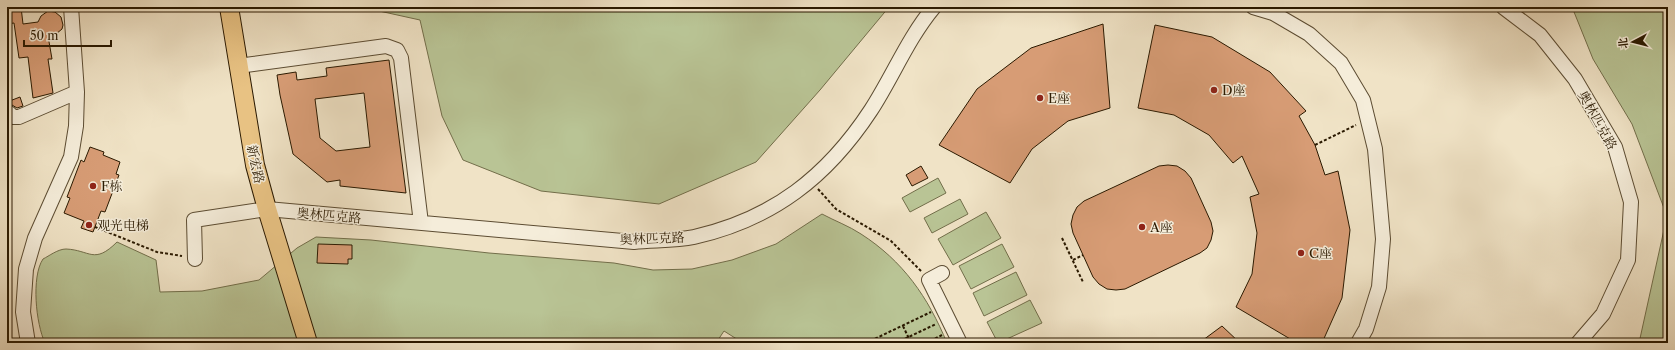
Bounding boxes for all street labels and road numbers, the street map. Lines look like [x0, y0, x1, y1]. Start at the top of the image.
street label: 奥林匹克路 [1575, 88, 1621, 152]
street label: 新宏路 [244, 143, 268, 185]
street label: 奥林匹克路 [296, 204, 362, 226]
street label: 奥林匹克路 [619, 229, 685, 247]

